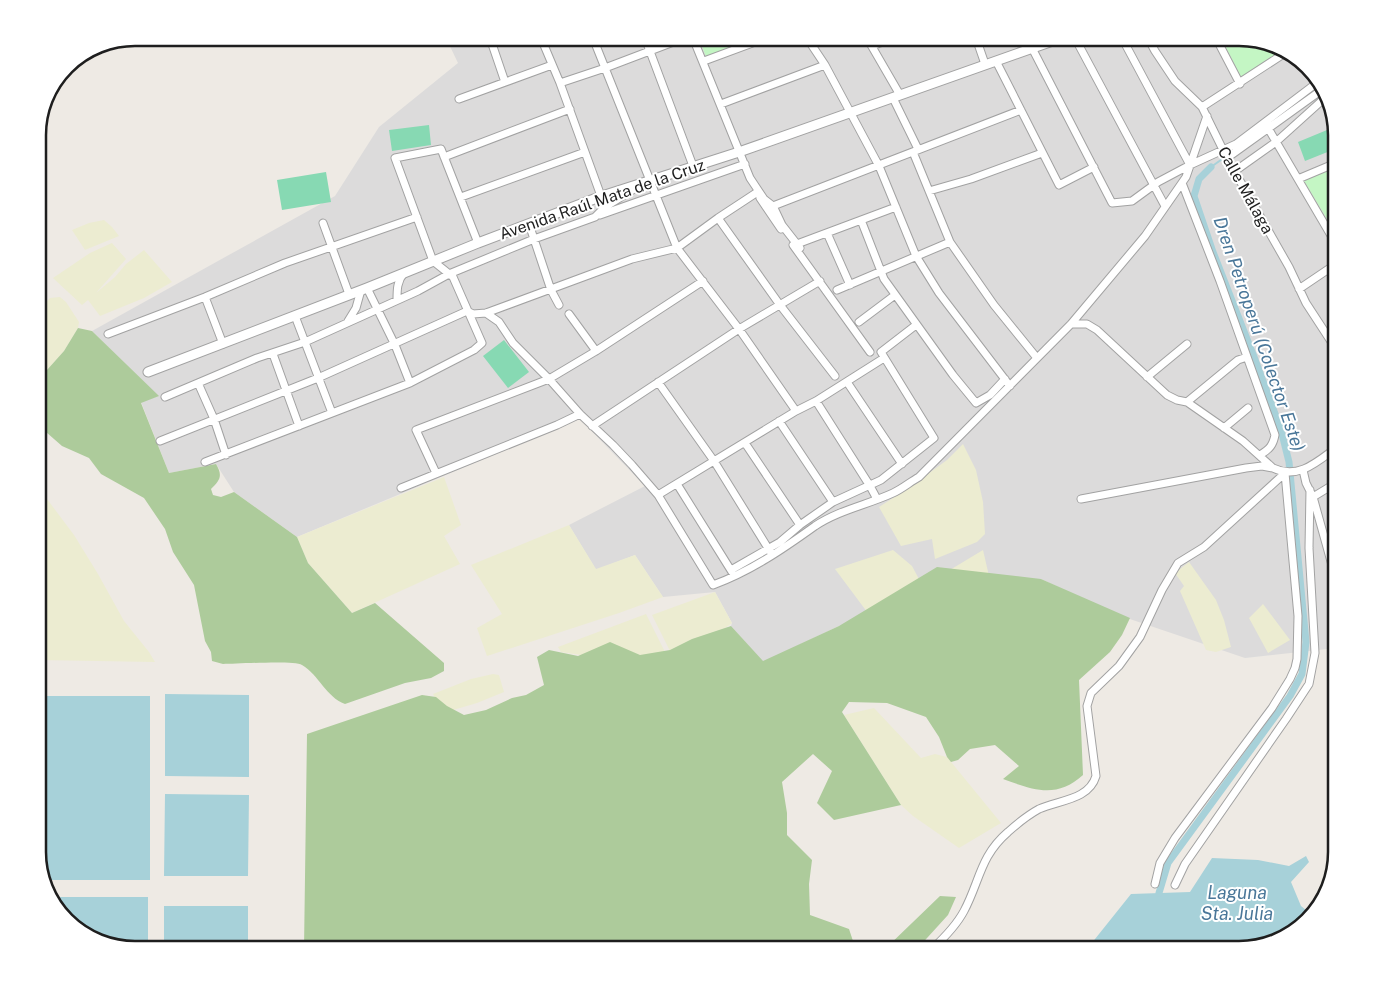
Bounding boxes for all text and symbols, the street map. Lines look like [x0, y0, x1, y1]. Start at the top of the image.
street label: Calle Málaga [1214, 143, 1277, 237]
street label: Avenida Raúl Mata de la Cruz [497, 155, 708, 244]
water label: Dren Petroperú (Colector Este) [1209, 214, 1310, 454]
water label: Laguna Sta. Julia [1201, 882, 1273, 924]

